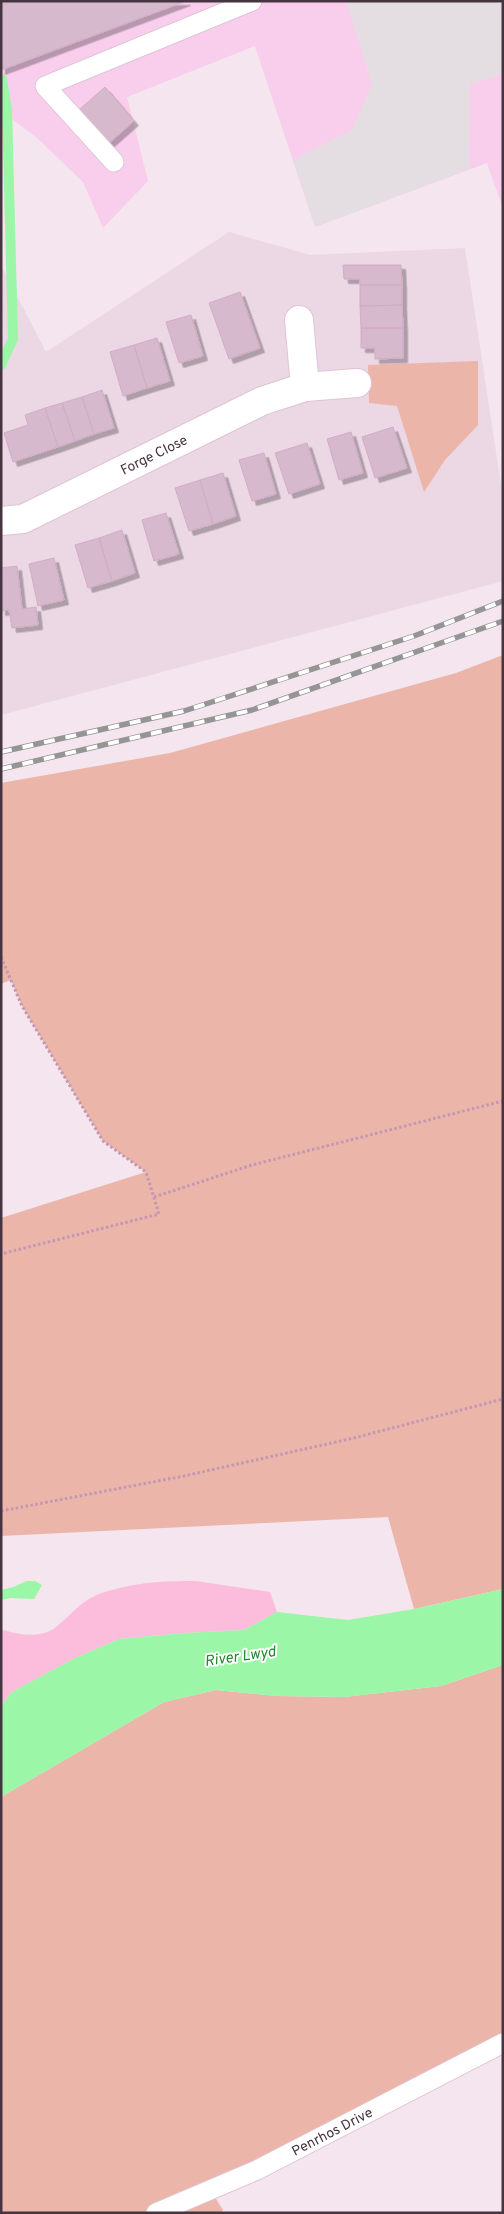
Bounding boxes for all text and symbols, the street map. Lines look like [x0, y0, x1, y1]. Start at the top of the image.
street label: Forge Close [118, 432, 191, 479]
water label: River Lwyd [204, 1643, 278, 1672]
street label: Penrhos Drive [289, 2105, 376, 2161]

